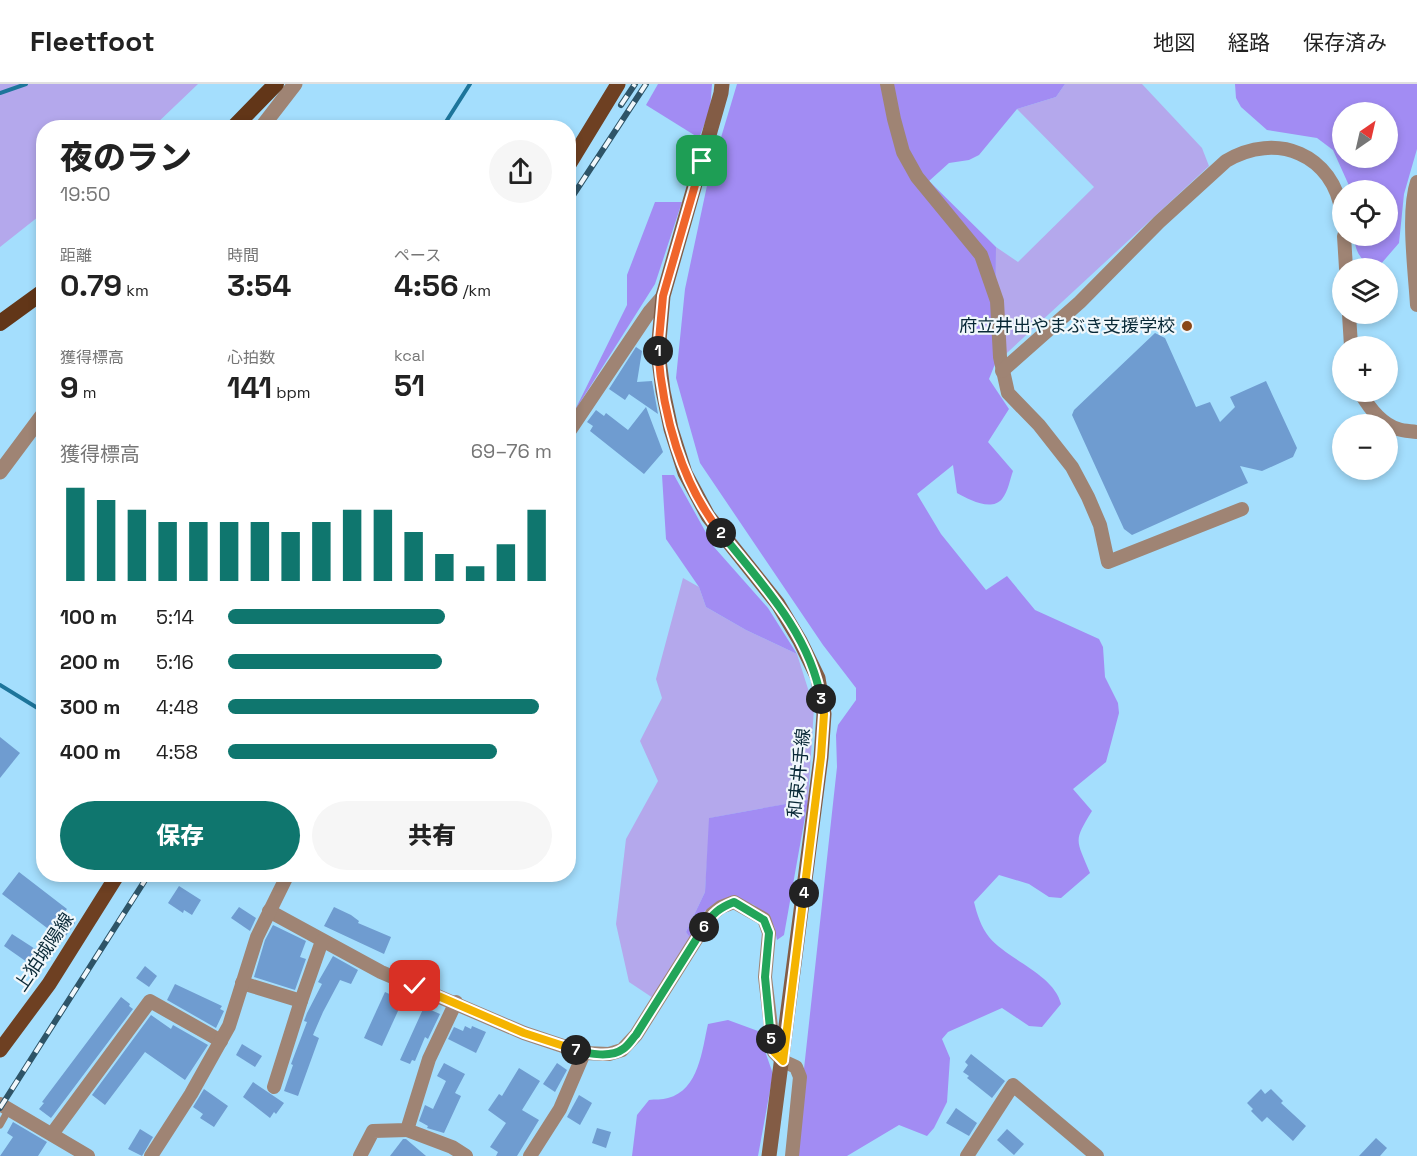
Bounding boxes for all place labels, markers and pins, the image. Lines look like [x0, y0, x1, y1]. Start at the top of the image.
pin [676, 135, 727, 186]
place label: 府立井出やまぶき支援学校 [959, 314, 1175, 337]
marker: 府立井出やまぶき支援学校 [1180, 319, 1194, 333]
pin: 1 [643, 336, 673, 366]
pin: 2 [706, 518, 736, 548]
pin: 3 [806, 684, 836, 714]
pin: 4 [789, 878, 819, 908]
pin: 6 [689, 912, 719, 942]
pin [389, 960, 440, 1011]
pin: 5 [756, 1024, 786, 1054]
pin: 7 [561, 1035, 591, 1065]

